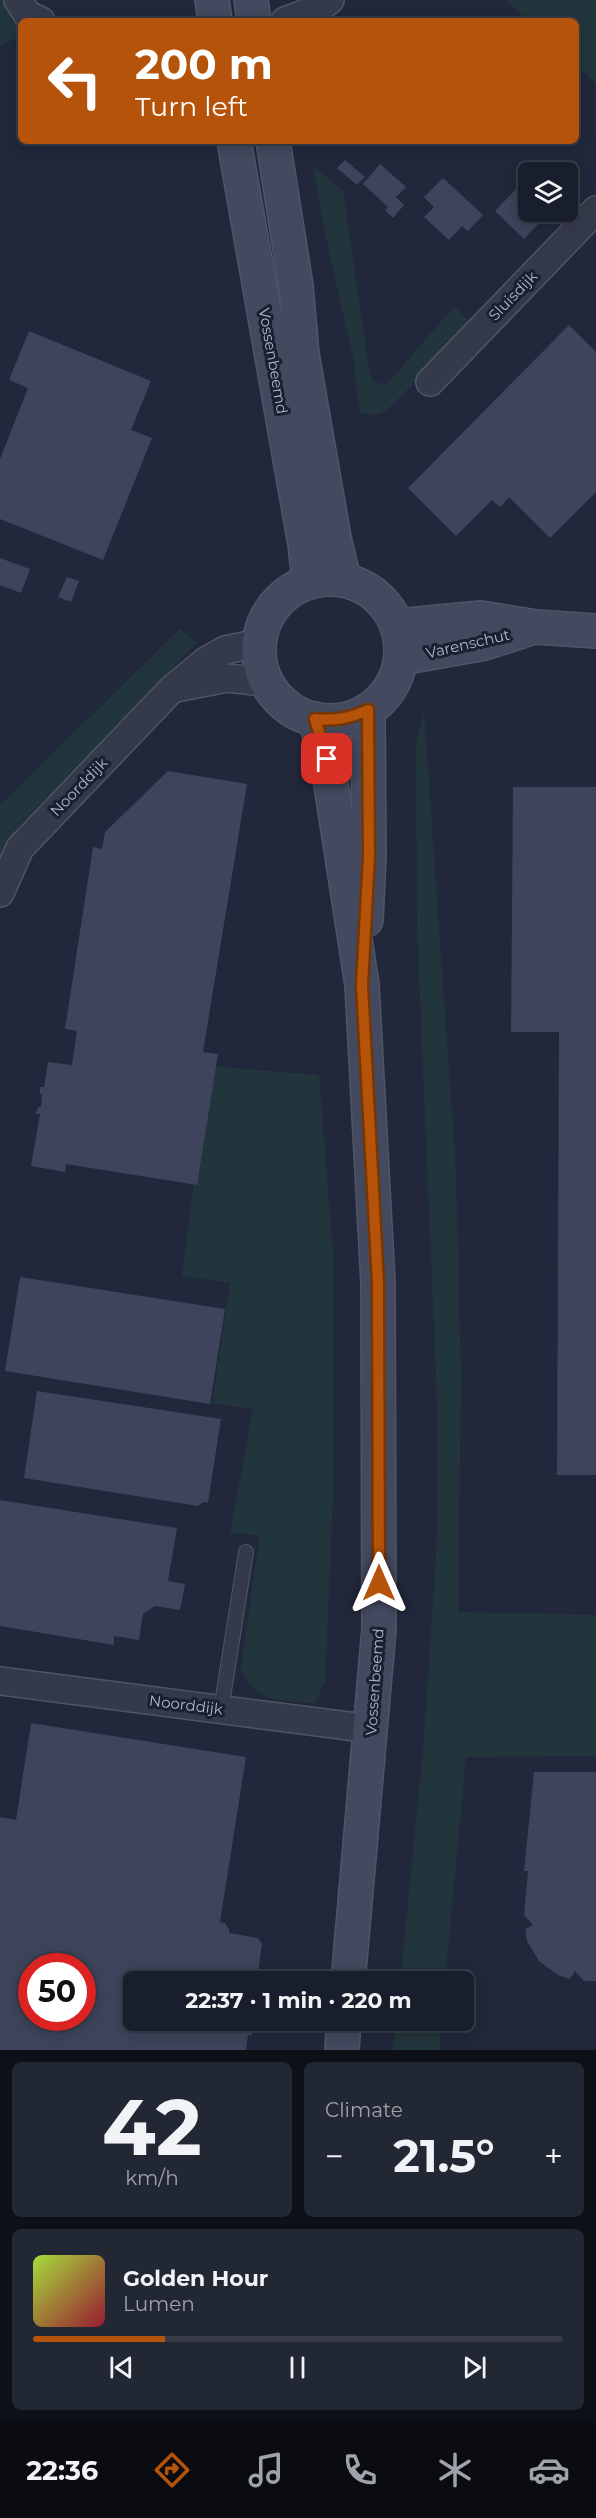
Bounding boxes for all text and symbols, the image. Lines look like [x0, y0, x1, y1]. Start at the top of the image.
text: 200 m [135, 38, 273, 90]
icon: left [36, 42, 114, 120]
text: Turn left [135, 90, 248, 123]
map controls [518, 162, 578, 222]
button: layers [518, 162, 578, 222]
street label: Sluisdijk [484, 267, 541, 325]
street label: Vossenbeemd [255, 306, 292, 415]
street label: Varenschut [424, 625, 512, 662]
pin [301, 733, 352, 784]
icon: arrive [310, 742, 343, 775]
street label: Noorddijk [46, 753, 111, 820]
position arrow [347, 1551, 411, 1615]
street label: Vossenbeemd [361, 1628, 388, 1736]
street label: Noorddijk [148, 1691, 224, 1718]
speed limit sign: 50 [18, 1953, 96, 2031]
text: 22:37 · 1 min · 220 m [185, 1987, 412, 2014]
text: 42 [102, 2079, 202, 2175]
text: Climate [325, 2098, 403, 2122]
text: 21.5° [393, 2128, 495, 2183]
text: − [325, 2136, 344, 2176]
text: + [544, 2136, 563, 2176]
text: km/h [125, 2166, 179, 2190]
text: Golden Hour [123, 2265, 268, 2292]
text: Lumen [123, 2292, 195, 2316]
icon: previous [105, 2351, 138, 2384]
icon: pause [281, 2351, 314, 2384]
icon: next [458, 2351, 491, 2384]
icon: directions [151, 2449, 193, 2491]
icon: music [245, 2449, 287, 2491]
icon: phone [339, 2449, 381, 2491]
icon: climate [434, 2449, 476, 2491]
icon: car [528, 2449, 570, 2491]
text: 22:36 [26, 2454, 98, 2487]

